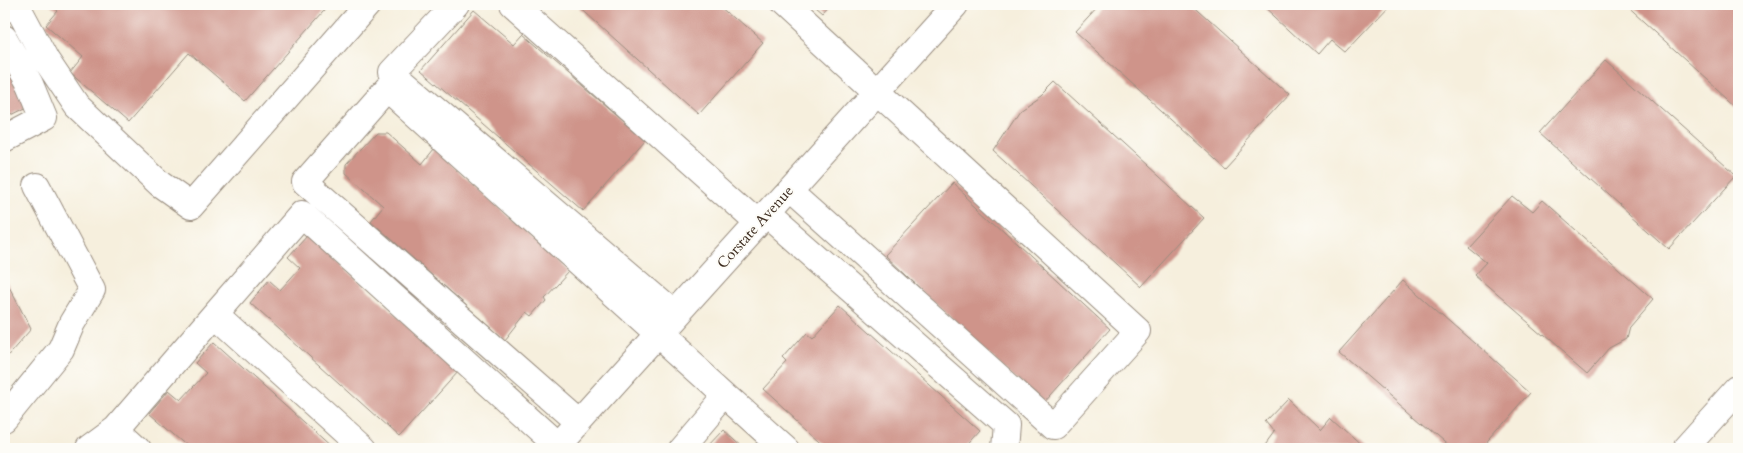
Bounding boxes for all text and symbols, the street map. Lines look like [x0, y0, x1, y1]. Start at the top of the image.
street label: Corstate Avenue [712, 181, 798, 273]

